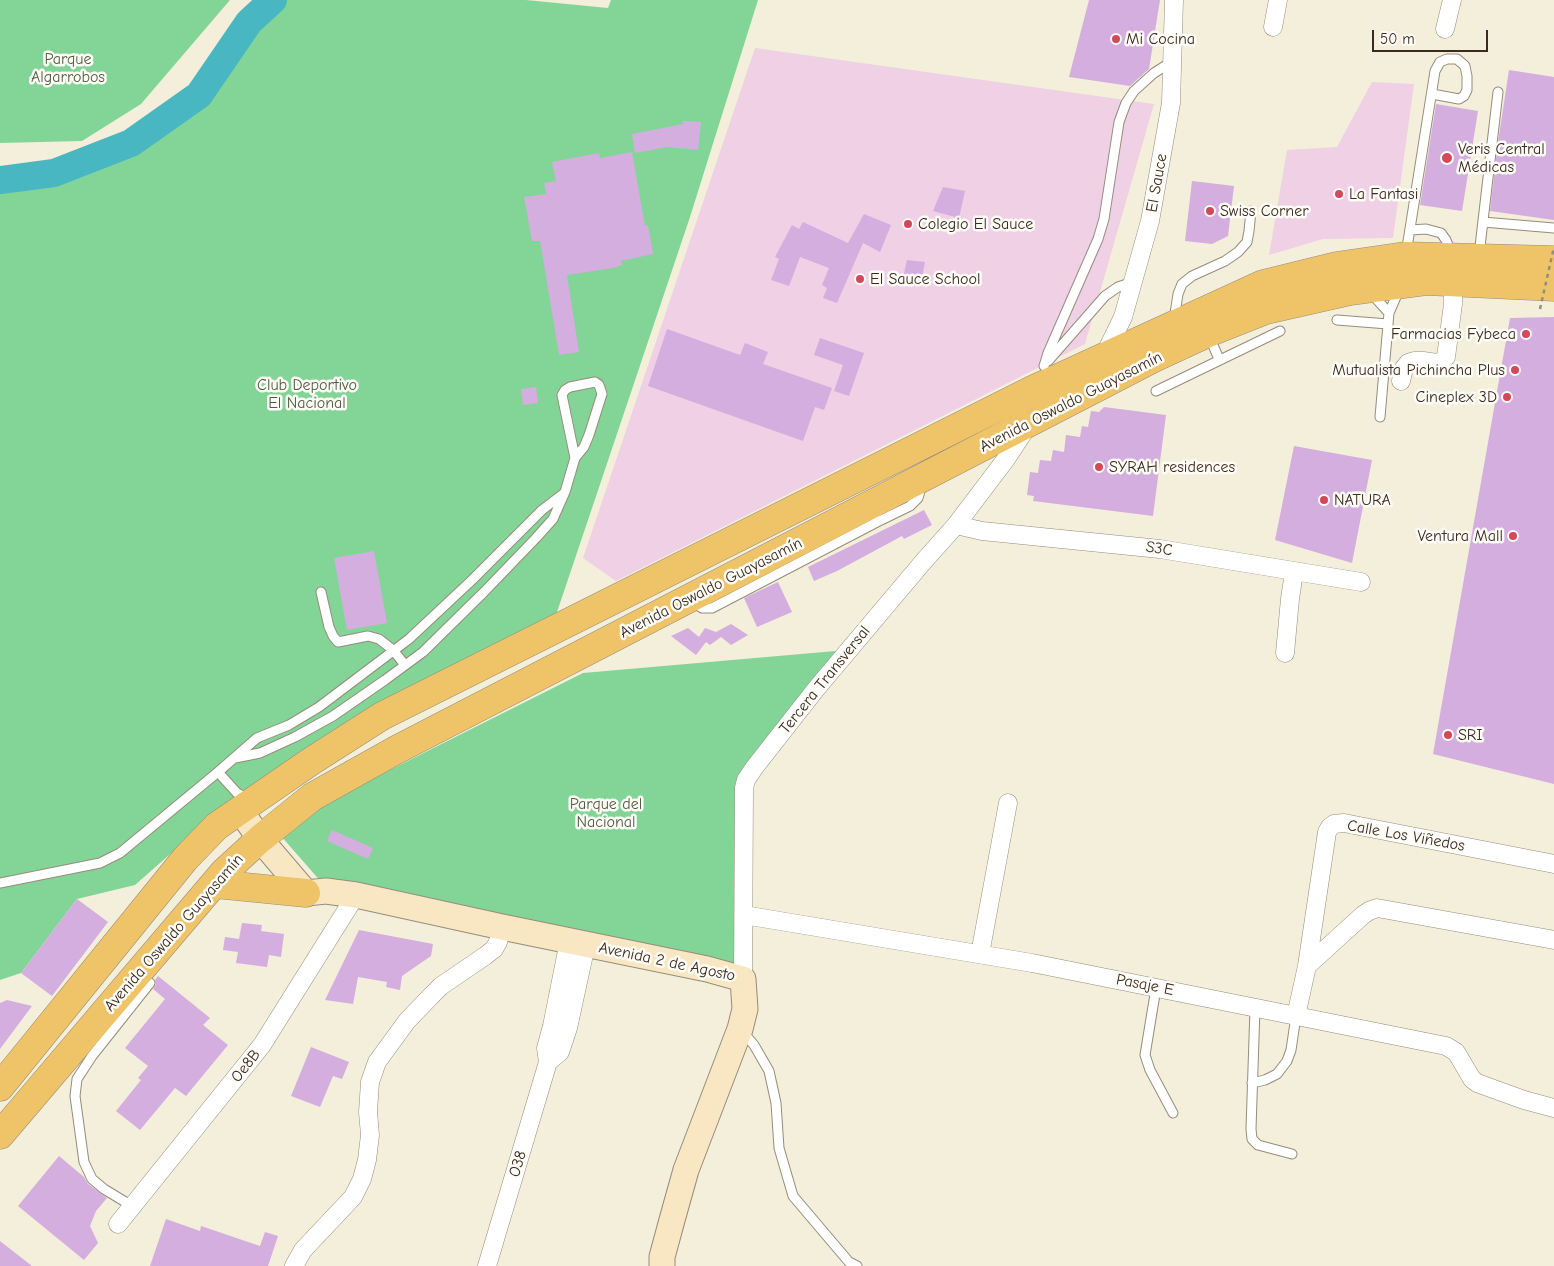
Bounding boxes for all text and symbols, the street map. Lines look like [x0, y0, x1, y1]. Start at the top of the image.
scale bar [1374, 20, 1490, 52]
place label: Mi Cocina [1126, 29, 1195, 49]
text: 50 m [1380, 30, 1415, 48]
marker: Mi Cocina [1110, 33, 1122, 45]
park label: Parque Algarrobos [31, 49, 105, 87]
place label: Veris Central Médicas [1458, 139, 1545, 177]
marker: Veris Central Médicas [1440, 151, 1454, 165]
street label: El Sauce [1142, 152, 1172, 214]
place label: La Fantasi [1349, 184, 1418, 204]
marker: La Fantasi [1333, 188, 1345, 200]
place label: Swiss Corner [1220, 201, 1309, 221]
marker: Swiss Corner [1204, 205, 1216, 217]
place label: Colegio El Sauce [918, 214, 1033, 234]
marker: Colegio El Sauce [902, 218, 914, 230]
place label: El Sauce School [870, 269, 980, 289]
marker: El Sauce School [854, 273, 866, 285]
place label: Farmacias Fybeca [1391, 324, 1516, 344]
marker: Farmacias Fybeca [1520, 328, 1532, 340]
street label: Avenida Oswaldo Guayasamín [977, 348, 1165, 456]
place label: Mutualista Pichincha Plus [1332, 360, 1505, 380]
marker: Mutualista Pichincha Plus [1509, 364, 1521, 376]
park label: Club Deportivo El Nacional [257, 375, 357, 413]
place label: Cineplex 3D [1416, 387, 1497, 407]
marker: Cineplex 3D [1501, 391, 1513, 403]
place label: SYRAH residences [1109, 457, 1235, 477]
marker: SYRAH residences [1093, 461, 1105, 473]
place label: NATURA [1334, 490, 1391, 510]
marker: NATURA [1318, 494, 1330, 506]
place label: Ventura Mall [1417, 526, 1503, 546]
marker: Ventura Mall [1507, 530, 1519, 542]
street label: Avenida Oswaldo Guayasamín [617, 534, 805, 642]
street label: S3C [1144, 538, 1174, 560]
street label: Tercera Transversal [776, 622, 874, 738]
place label: SRI [1458, 725, 1483, 745]
marker: SRI [1442, 729, 1454, 741]
park label: Parque del Nacional [570, 794, 642, 832]
street label: Calle Los Viñedos [1346, 816, 1466, 856]
street label: Avenida Oswaldo Guayasamín [100, 850, 248, 1016]
street label: Avenida 2 de Agosto [597, 938, 737, 986]
street label: Pasaje E [1115, 970, 1175, 1000]
street label: Oe8B [227, 1046, 265, 1086]
street label: O38 [505, 1148, 531, 1180]

